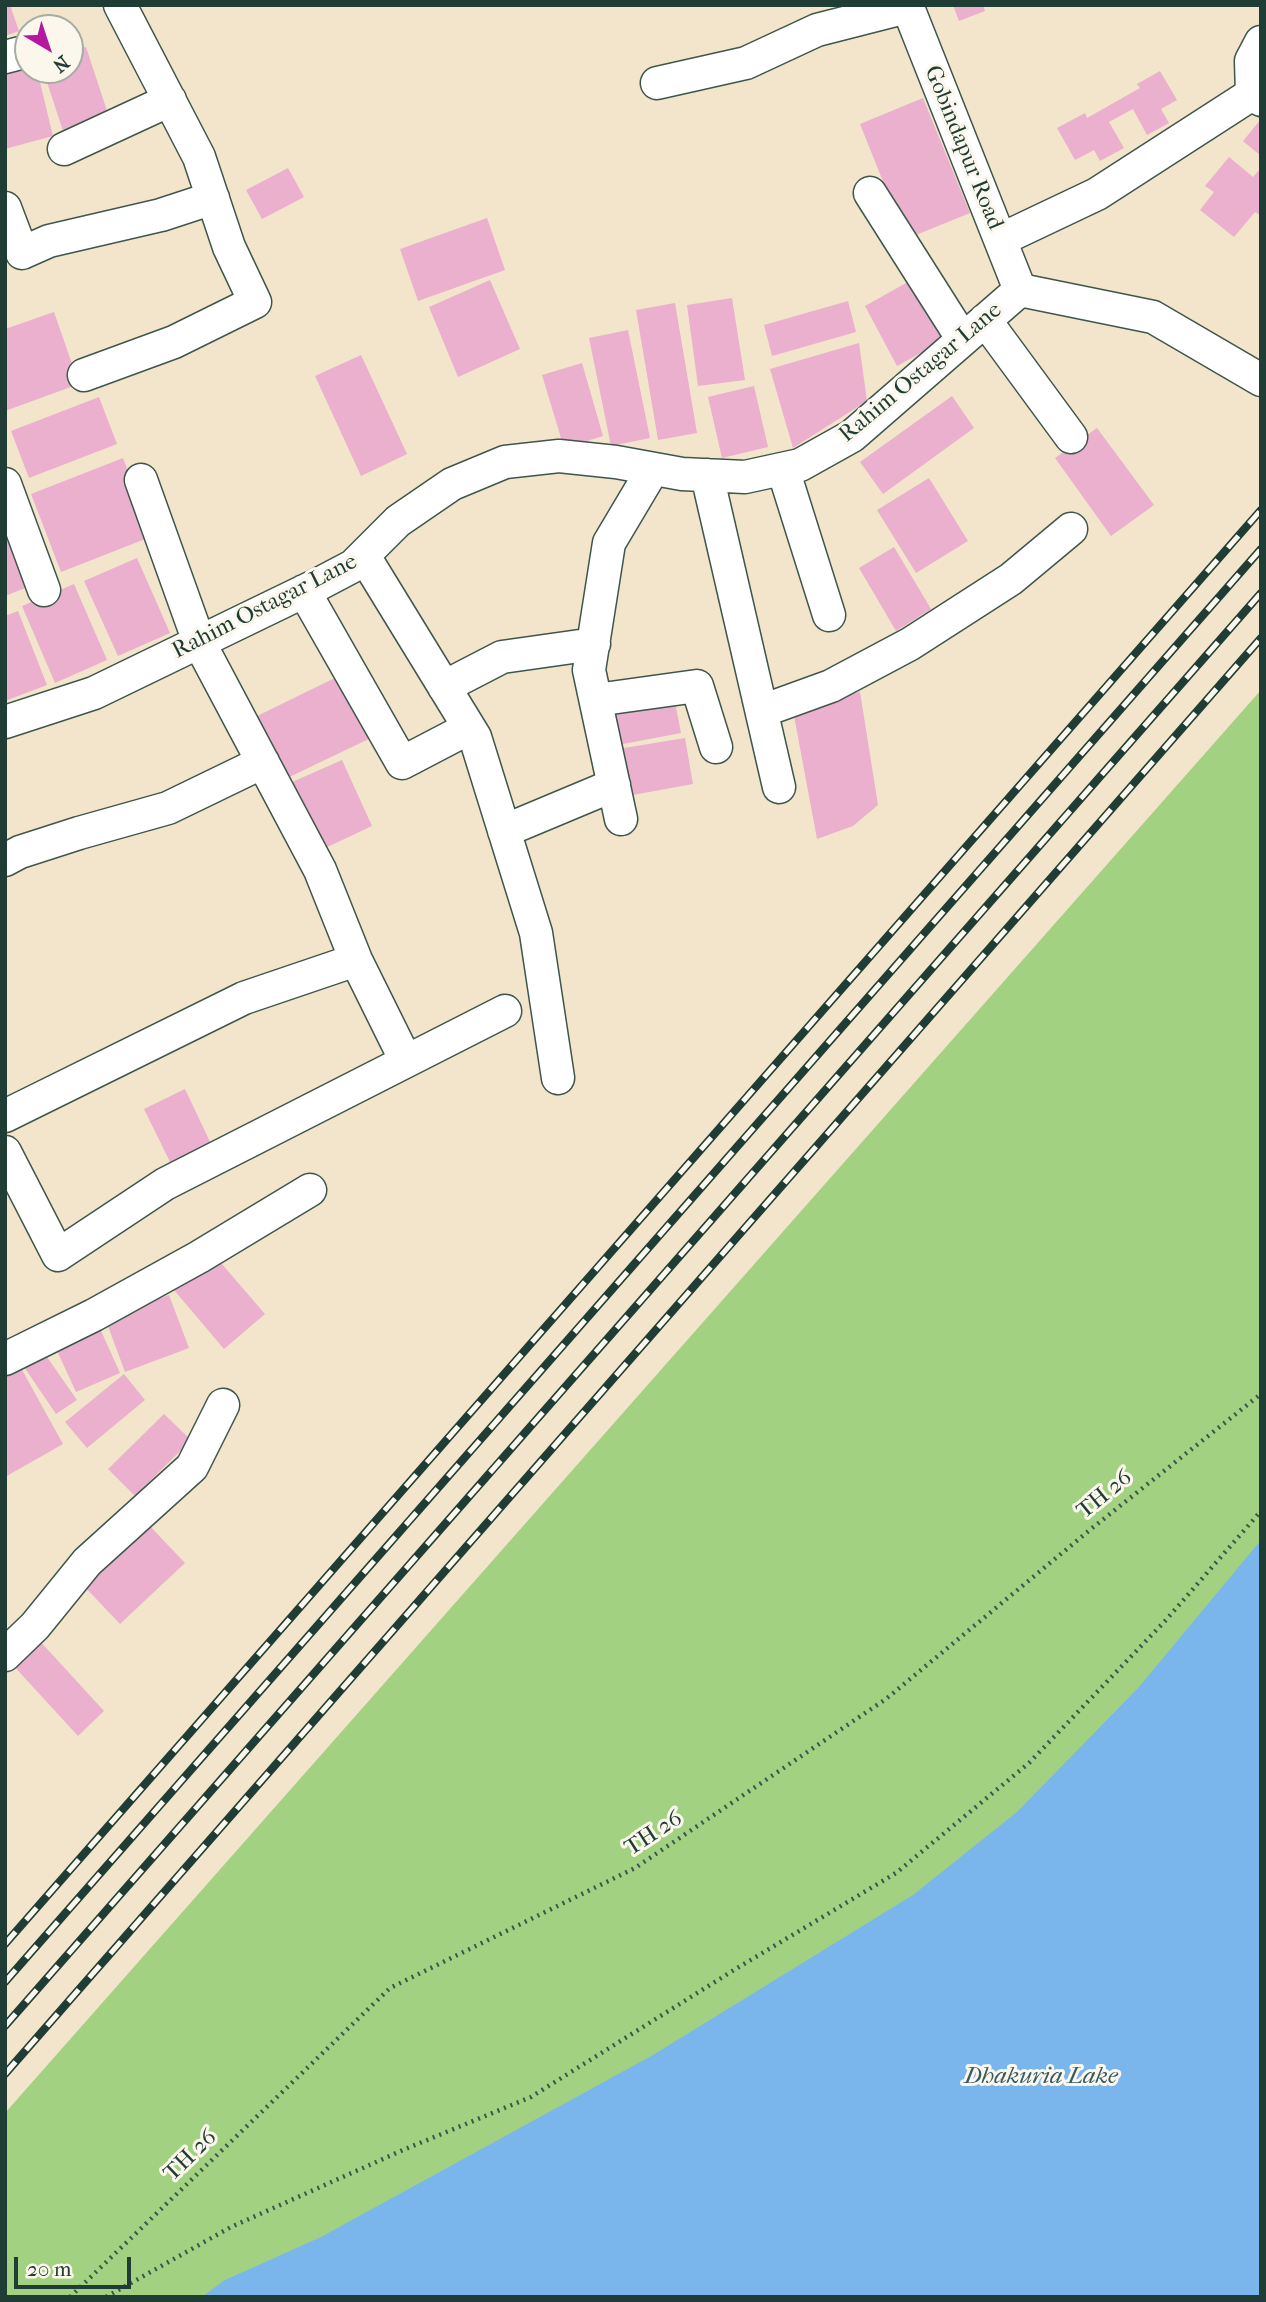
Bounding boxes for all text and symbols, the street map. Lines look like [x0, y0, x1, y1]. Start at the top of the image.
north arrow [14, 14, 84, 84]
text: N [48, 51, 73, 77]
street label: Gobindapur Road [918, 62, 1008, 234]
street label: Rahim Ostagar Lane [834, 297, 1008, 449]
street label: Rahim Ostagar Lane [168, 548, 362, 666]
street label: TH 26 [1072, 1464, 1138, 1526]
street label: TH 26 [620, 1805, 688, 1863]
water label: Dhakuria Lake [964, 2063, 1118, 2091]
street label: TH 26 [159, 2124, 223, 2188]
scale bar [18, 2242, 135, 2286]
text: 20 m [27, 2257, 71, 2281]

